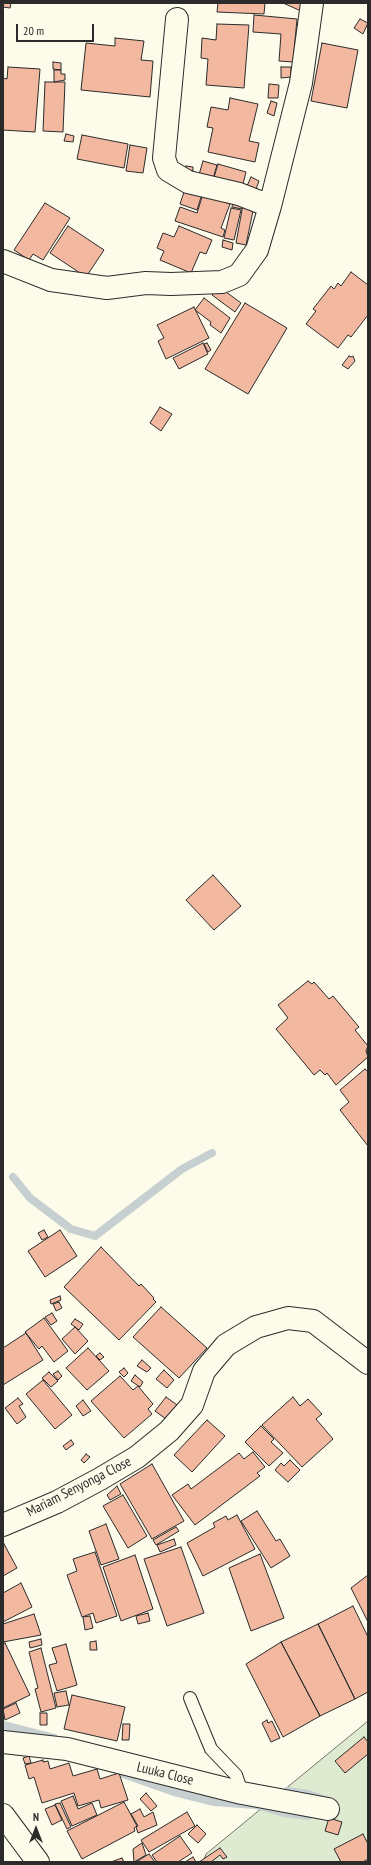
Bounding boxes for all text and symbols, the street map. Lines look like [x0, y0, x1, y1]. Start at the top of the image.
scale bar [18, 16, 96, 42]
text: 20 m [23, 23, 44, 38]
street label: Mariam Senyonga Close [24, 1453, 134, 1521]
street label: Luuka Close [135, 1759, 195, 1789]
north arrow [16, 1809, 56, 1849]
text: N [33, 1810, 39, 1824]

